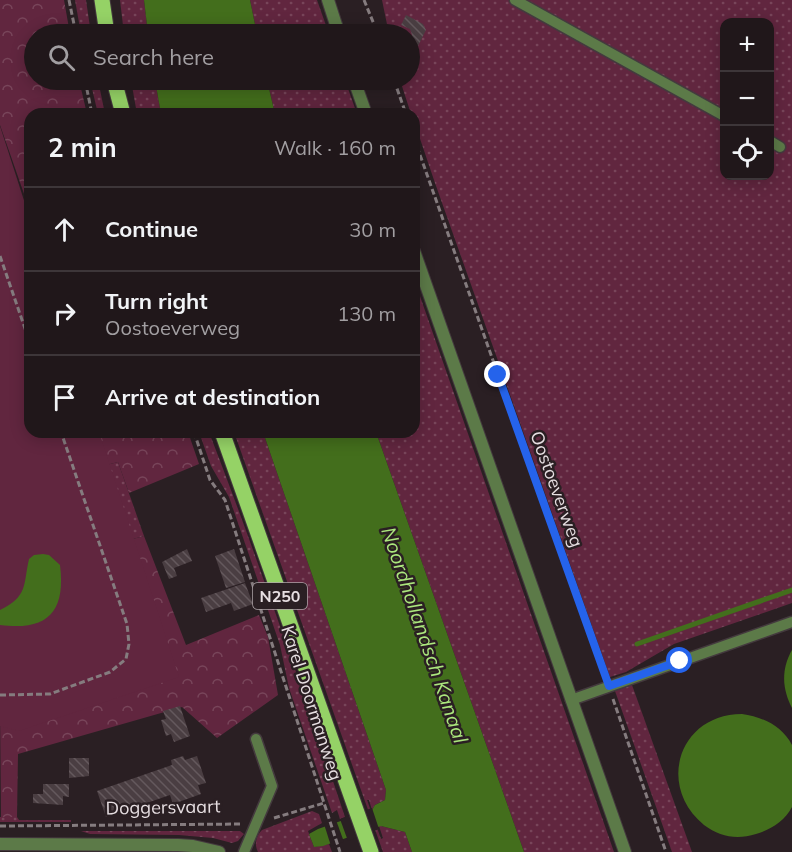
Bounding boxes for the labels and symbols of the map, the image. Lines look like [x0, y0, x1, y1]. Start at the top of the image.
route end [484, 361, 510, 387]
street label: Oostoeverweg [525, 428, 589, 550]
water label: Noordhollandsch Kanaal [376, 524, 474, 747]
road number: N250 [253, 583, 307, 609]
street label: Karel Doormanweg [276, 623, 348, 783]
route start [666, 647, 692, 673]
street label: Doggersvaart [105, 795, 221, 819]

